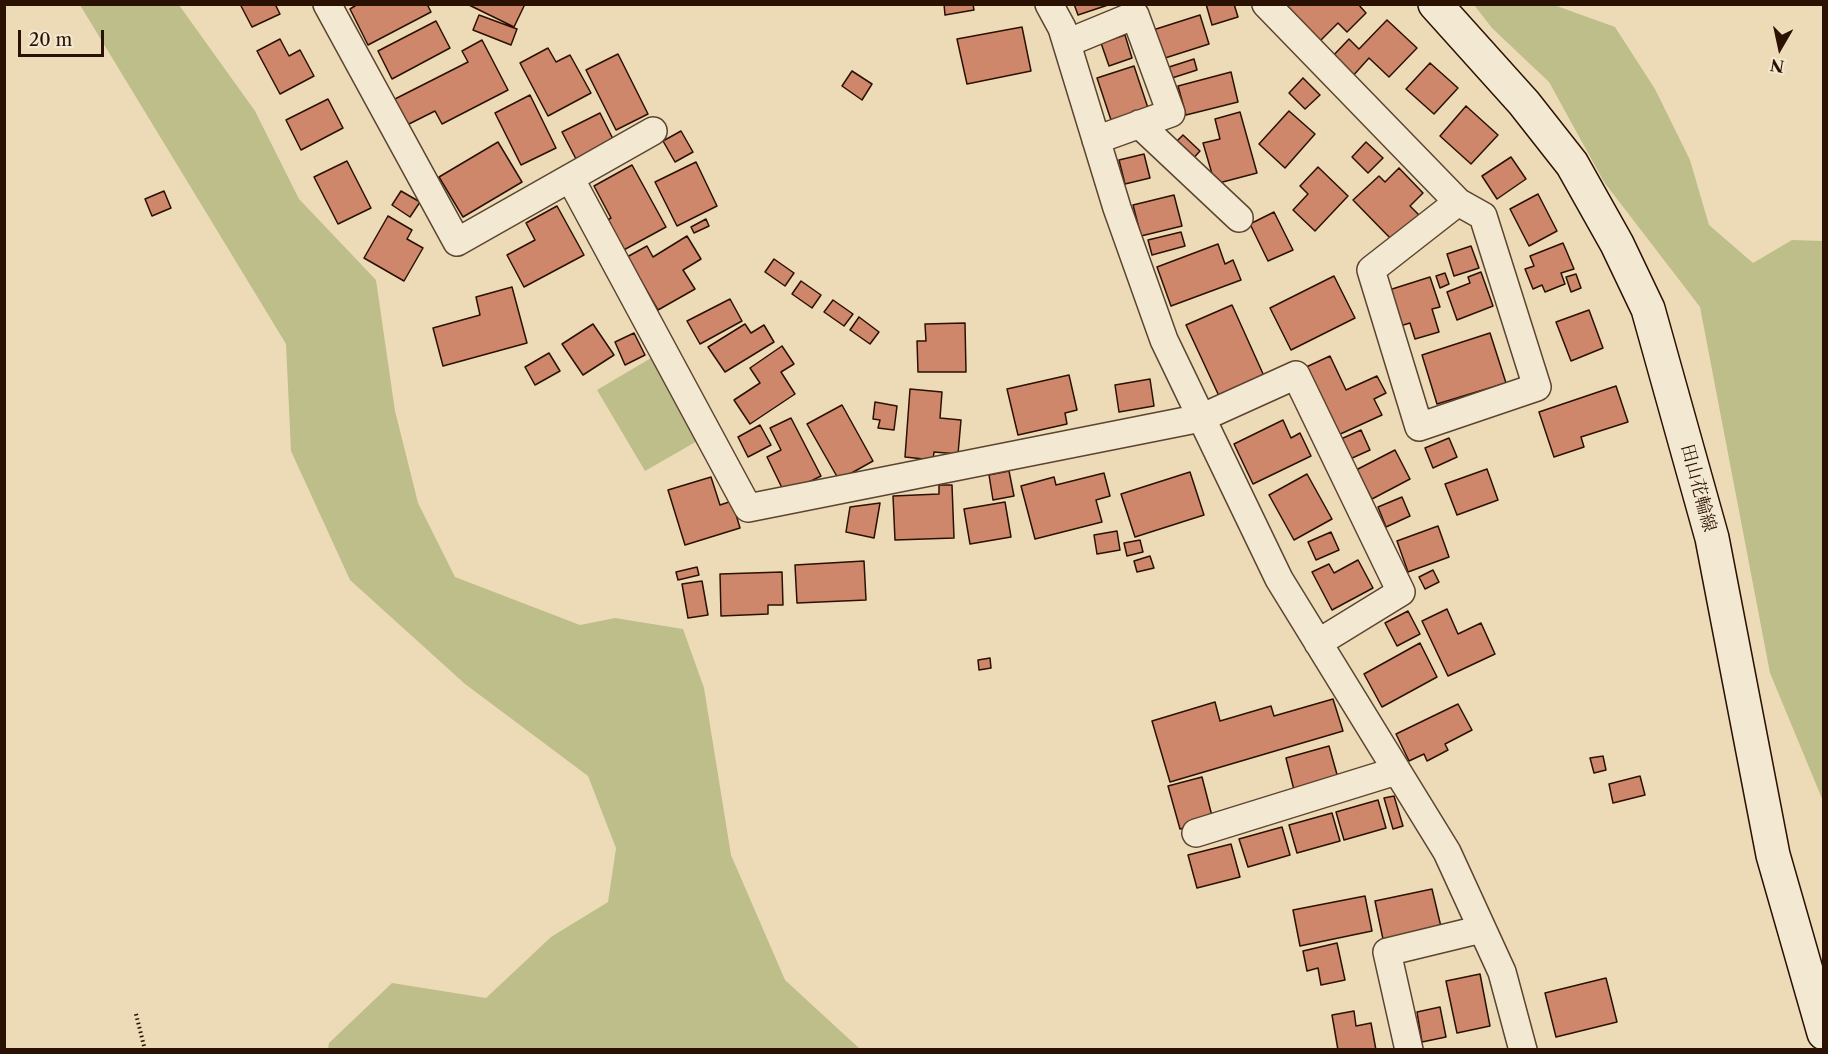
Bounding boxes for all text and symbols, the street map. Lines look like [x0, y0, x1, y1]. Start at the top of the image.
scale bar [21, 18, 106, 56]
north arrow [1750, 18, 1810, 78]
text: 20 m [29, 29, 72, 51]
text: N [1769, 55, 1786, 77]
street label: 田山花輪線 [1676, 442, 1720, 534]

